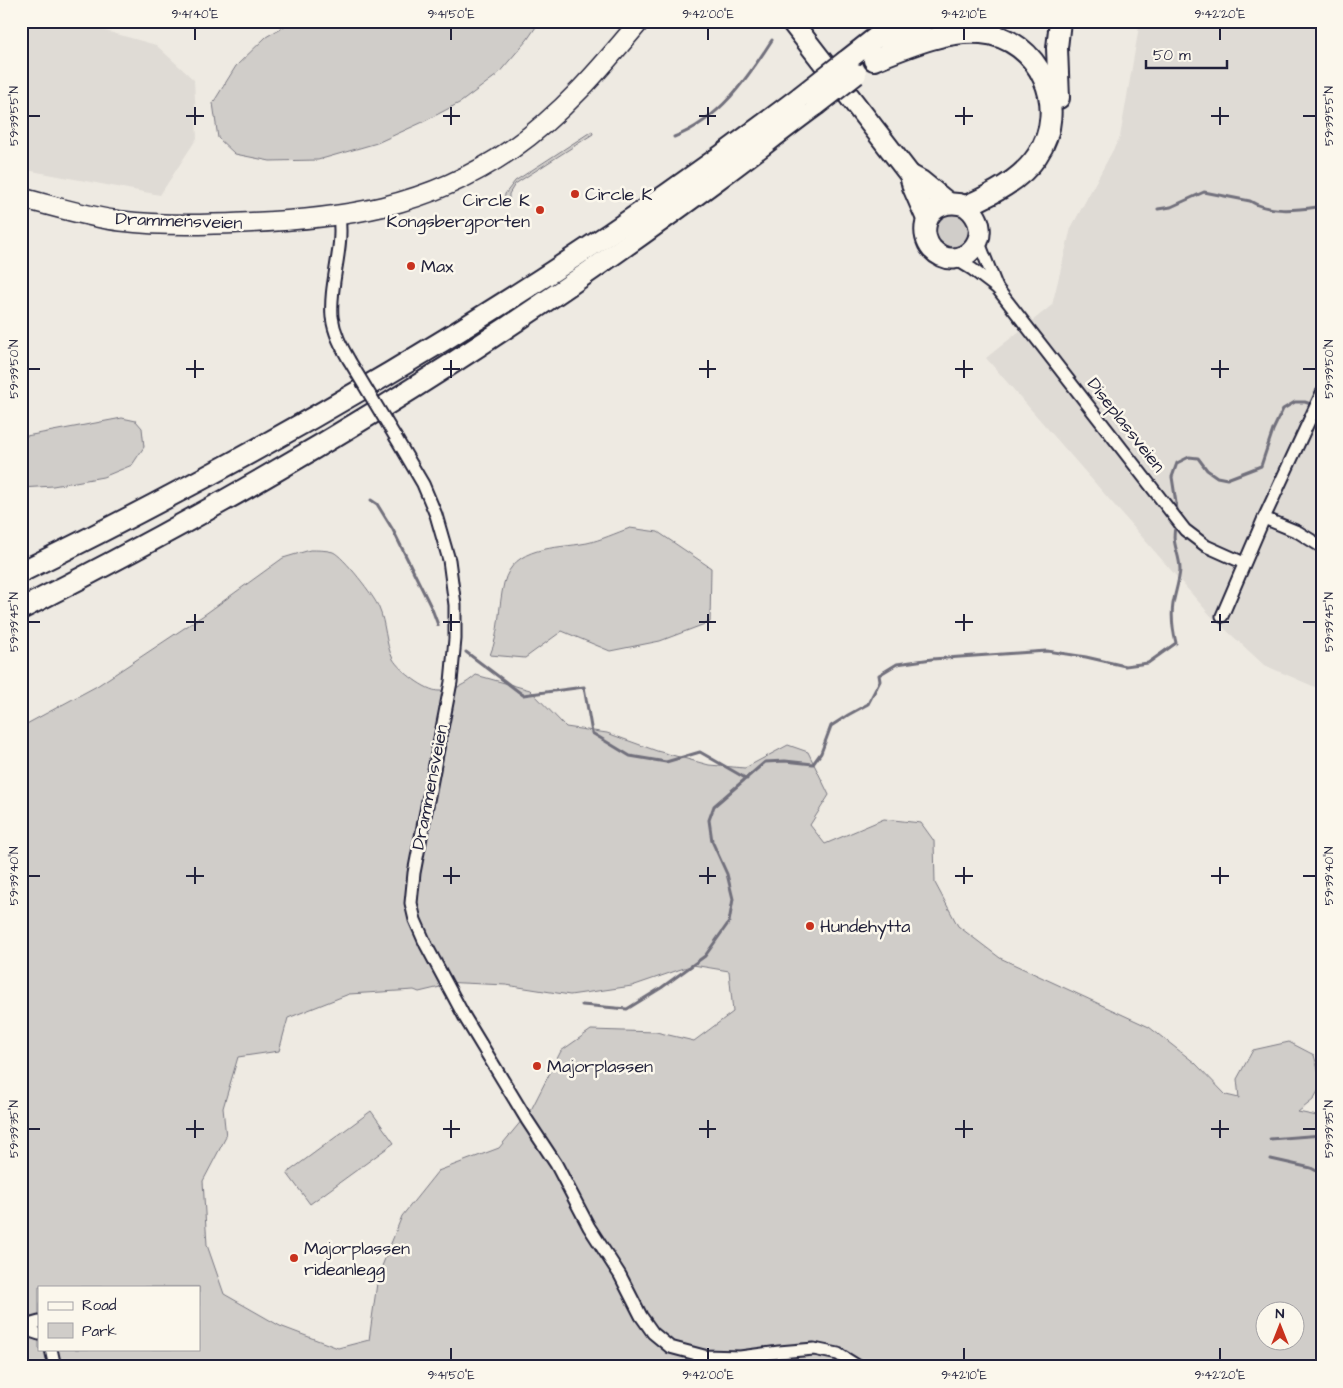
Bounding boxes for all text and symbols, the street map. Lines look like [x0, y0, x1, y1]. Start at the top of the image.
text: 9°41'40"E [172, 6, 218, 23]
text: 9°41'50"E [427, 6, 475, 23]
text: 9°42'00"E [682, 6, 734, 23]
text: 9°42'10"E [941, 6, 987, 23]
text: 9°42'20"E [1195, 6, 1245, 23]
scale bar [1146, 38, 1227, 70]
text: 50 m [1153, 45, 1191, 66]
text: 59°39'55"N [6, 85, 23, 146]
text: 59°39'55"N [1321, 85, 1338, 146]
place label: Circle K [585, 182, 653, 207]
place label: Circle K Kongsbergporten [387, 188, 530, 235]
marker: Circle K [569, 188, 581, 200]
marker: Circle K Kongsbergporten [534, 204, 546, 216]
street label: Drammensveien [115, 206, 243, 236]
place label: Max [421, 254, 454, 279]
marker: Max [405, 260, 417, 272]
text: 59°39'50"N [6, 339, 23, 399]
text: 59°39'50"N [1321, 339, 1338, 399]
street label: Diseplassveien [1081, 372, 1171, 478]
text: 59°39'45"N [6, 592, 23, 652]
text: 59°39'45"N [1321, 592, 1338, 652]
street label: Drammensveien [406, 722, 454, 852]
text: 59°39'40"N [6, 846, 23, 905]
text: 59°39'40"N [1321, 846, 1338, 905]
place label: Hundehytta [820, 914, 911, 940]
marker: Hundehytta [804, 920, 816, 932]
place label: Majorplassen [547, 1054, 653, 1079]
marker: Majorplassen [531, 1060, 543, 1072]
text: 59°39'35"N [6, 1100, 23, 1158]
text: 59°39'35"N [1321, 1100, 1338, 1158]
place label: Majorplassen rideanlegg [304, 1236, 410, 1283]
marker: Majorplassen rideanlegg [288, 1252, 300, 1264]
legend [38, 1286, 200, 1350]
text: Road [82, 1295, 117, 1316]
north arrow [1256, 1300, 1306, 1350]
text: N [1276, 1304, 1285, 1324]
text: Park [82, 1321, 117, 1342]
text: 9°41'50"E [427, 1367, 475, 1384]
text: 9°42'00"E [682, 1367, 734, 1384]
text: 9°42'10"E [941, 1367, 987, 1384]
text: 9°42'20"E [1195, 1367, 1245, 1384]

